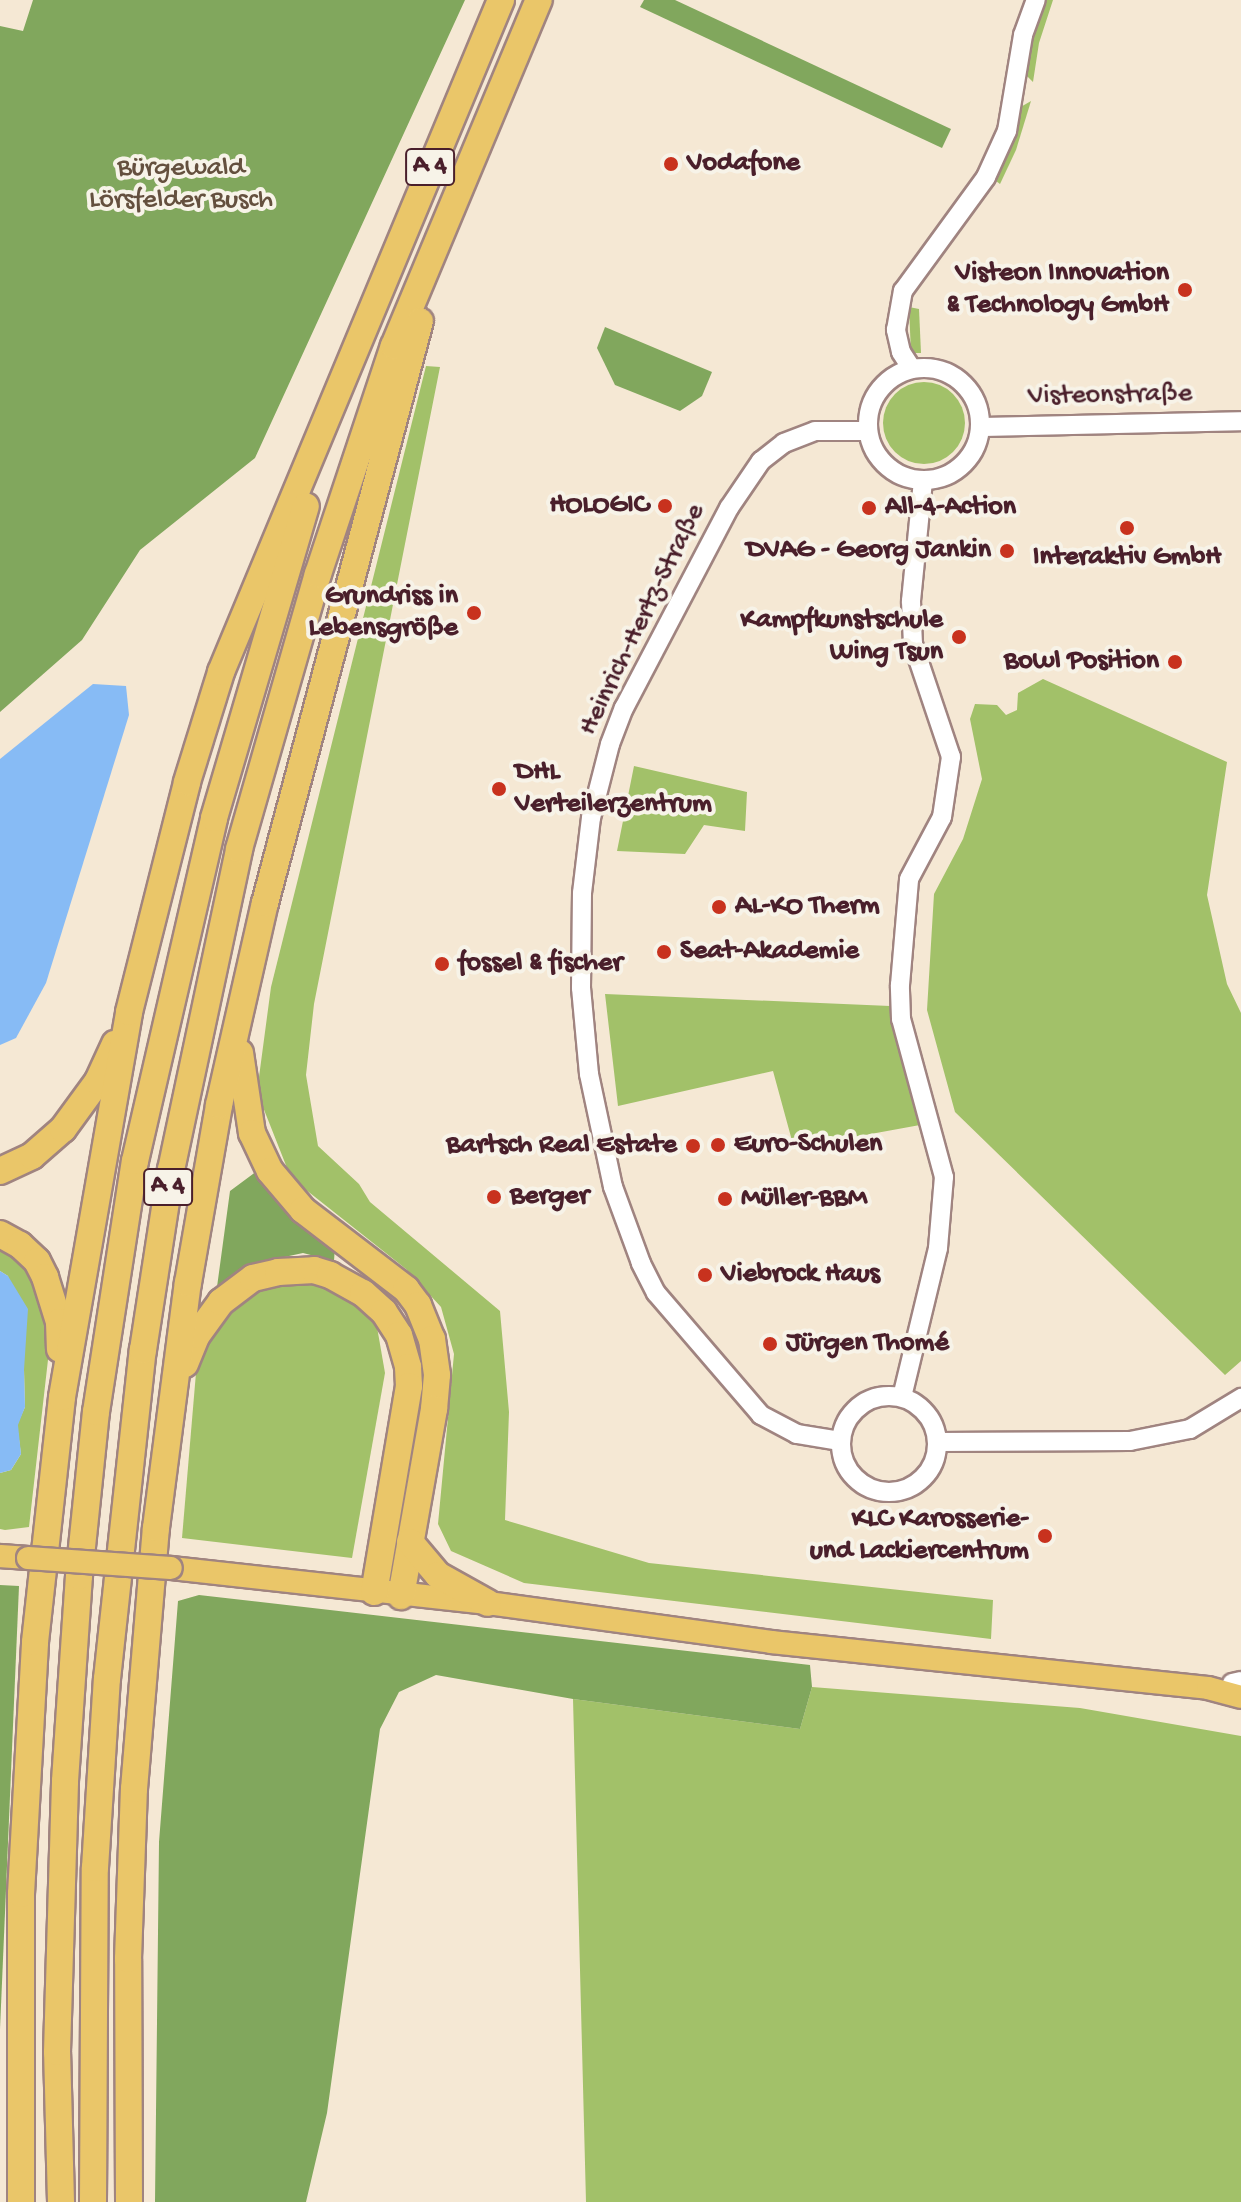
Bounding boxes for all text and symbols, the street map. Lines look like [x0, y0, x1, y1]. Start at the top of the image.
road number: A 4 [404, 145, 456, 189]
place label: Vodafone [687, 147, 800, 181]
park label: Bürgewald Lörsfelder Busch [89, 152, 273, 218]
marker: Vodafone [662, 155, 680, 173]
place label: Visteon Innovation & Technology GmbH [947, 257, 1169, 323]
marker: Visteon Innovation & Technology GmbH [1176, 281, 1194, 299]
street label: Visteonstraße [1028, 378, 1192, 414]
place label: HOLOGIC [549, 489, 649, 523]
place label: All-4-Action [885, 491, 1016, 525]
marker: HOLOGIC [656, 497, 674, 515]
street label: Heinrich-Hertz-Straße [572, 499, 714, 741]
marker: All-4-Action [860, 499, 878, 517]
marker: Interaktiv GmbH [1118, 519, 1136, 537]
place label: DVAG - Georg Jankin [746, 534, 991, 568]
place label: Interaktiv GmbH [1033, 541, 1221, 575]
marker: DVAG - Georg Jankin [998, 542, 1016, 560]
place label: Grundriss in Lebensgröße [309, 580, 458, 646]
marker: Grundriss in Lebensgröße [465, 604, 483, 622]
place label: Kampfkunstschule Wing Tsun [741, 604, 943, 670]
marker: Kampfkunstschule Wing Tsun [950, 628, 968, 646]
place label: Bowl Position [1004, 645, 1159, 679]
marker: Bowl Position [1166, 653, 1184, 671]
place label: DHL Verteilerzentrum [515, 756, 712, 822]
marker: DHL Verteilerzentrum [490, 780, 508, 798]
place label: AL-KO Therm [735, 890, 880, 924]
marker: AL-KO Therm [710, 898, 728, 916]
place label: Seat-Akademie [680, 935, 859, 969]
marker: Seat-Akademie [655, 943, 673, 961]
place label: fossel & fischer [458, 947, 622, 981]
marker: fossel & fischer [433, 955, 451, 973]
place label: Euro-Schulen [734, 1128, 882, 1162]
place label: Bartsch Real Estate [446, 1129, 677, 1163]
marker: Euro-Schulen [709, 1136, 727, 1154]
marker: Bartsch Real Estate [684, 1137, 702, 1155]
road number: A 4 [142, 1165, 194, 1209]
place label: Berger [510, 1180, 589, 1214]
place label: Müller-BBM [741, 1182, 867, 1216]
marker: Berger [485, 1188, 503, 1206]
marker: Müller-BBM [716, 1190, 734, 1208]
place label: Viebrock Haus [721, 1258, 880, 1292]
marker: Viebrock Haus [696, 1266, 714, 1284]
place label: Jürgen Thomé [786, 1327, 949, 1361]
marker: Jürgen Thomé [761, 1335, 779, 1353]
place label: KLC Karosserie- und Lackiercentrum [810, 1503, 1029, 1569]
marker: KLC Karosserie- und Lackiercentrum [1036, 1527, 1054, 1545]

